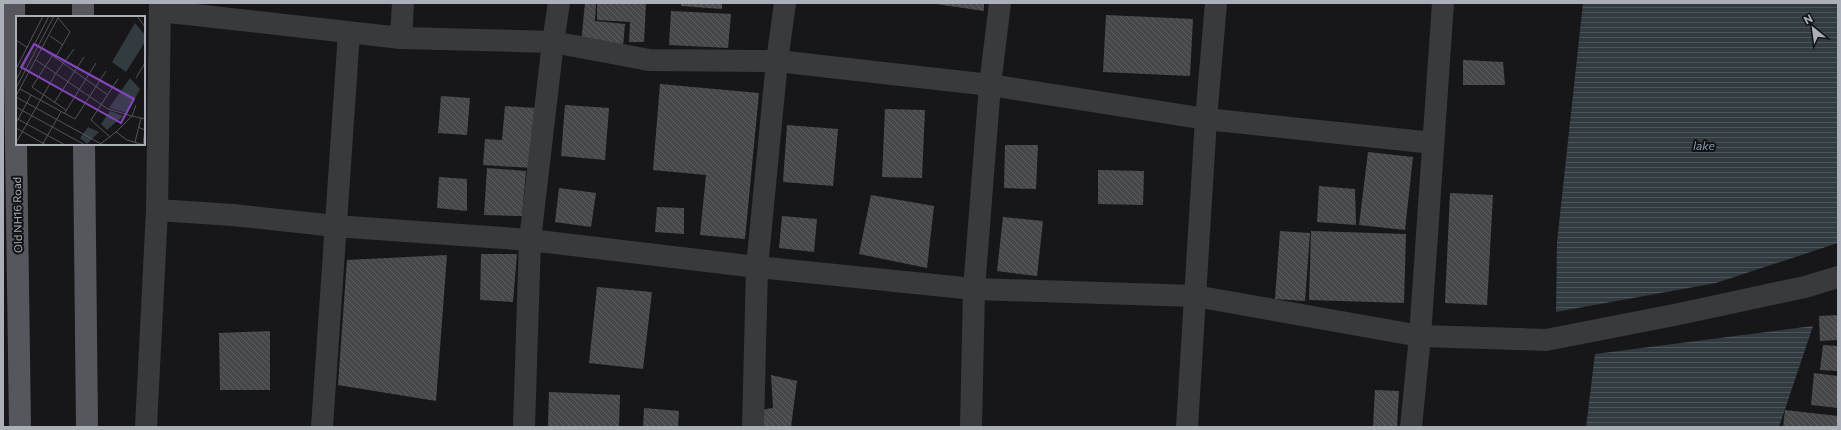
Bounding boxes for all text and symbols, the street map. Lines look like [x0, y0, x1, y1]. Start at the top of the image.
north arrow [1793, 8, 1833, 48]
text: N [1801, 11, 1815, 27]
inset map [16, 16, 145, 145]
water label: lake [1693, 138, 1716, 152]
street label: Old NH16 Road [10, 177, 24, 253]

